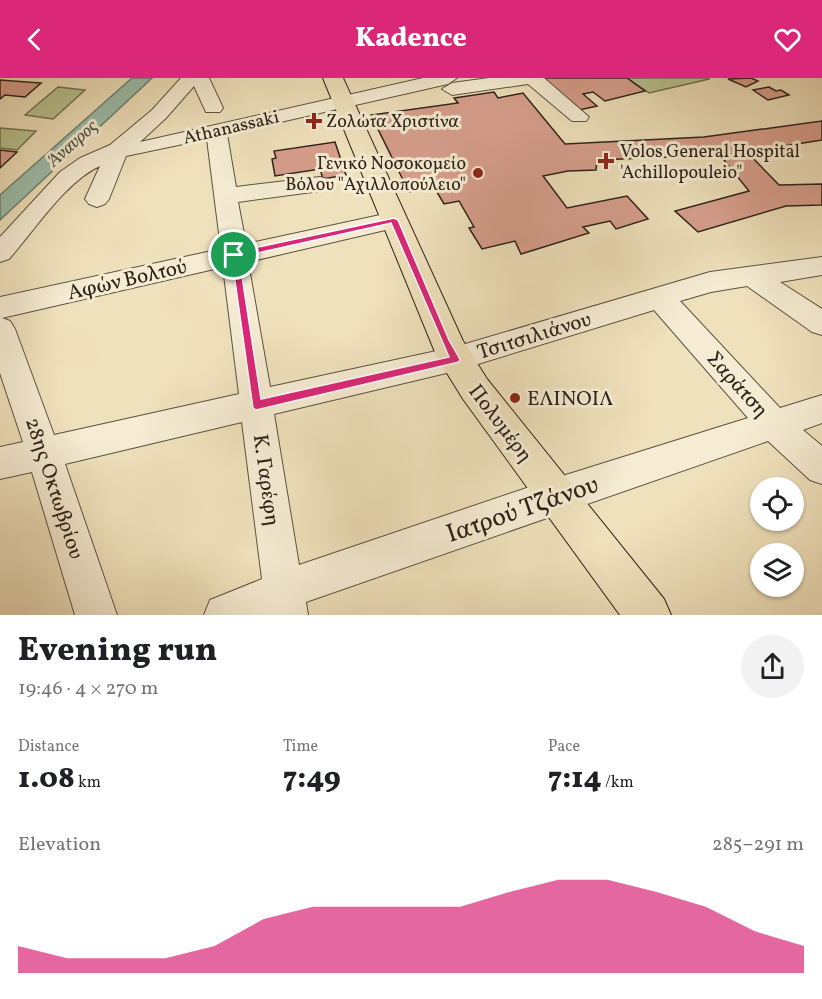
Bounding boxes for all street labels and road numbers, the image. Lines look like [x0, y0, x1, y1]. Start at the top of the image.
street label: Athanassaki [181, 105, 282, 152]
street label: Αφών Βολτού [65, 253, 190, 308]
street label: Τσιτσιλιάνου [474, 305, 595, 368]
street label: Σαράτση [699, 345, 775, 425]
street label: Πολυμέρη [461, 379, 539, 469]
street label: 28ης Οκτωβρίου [17, 414, 90, 563]
street label: Κ. Γαρέφη [245, 432, 286, 528]
street label: Ιατρού Τζάνου [442, 467, 604, 553]

